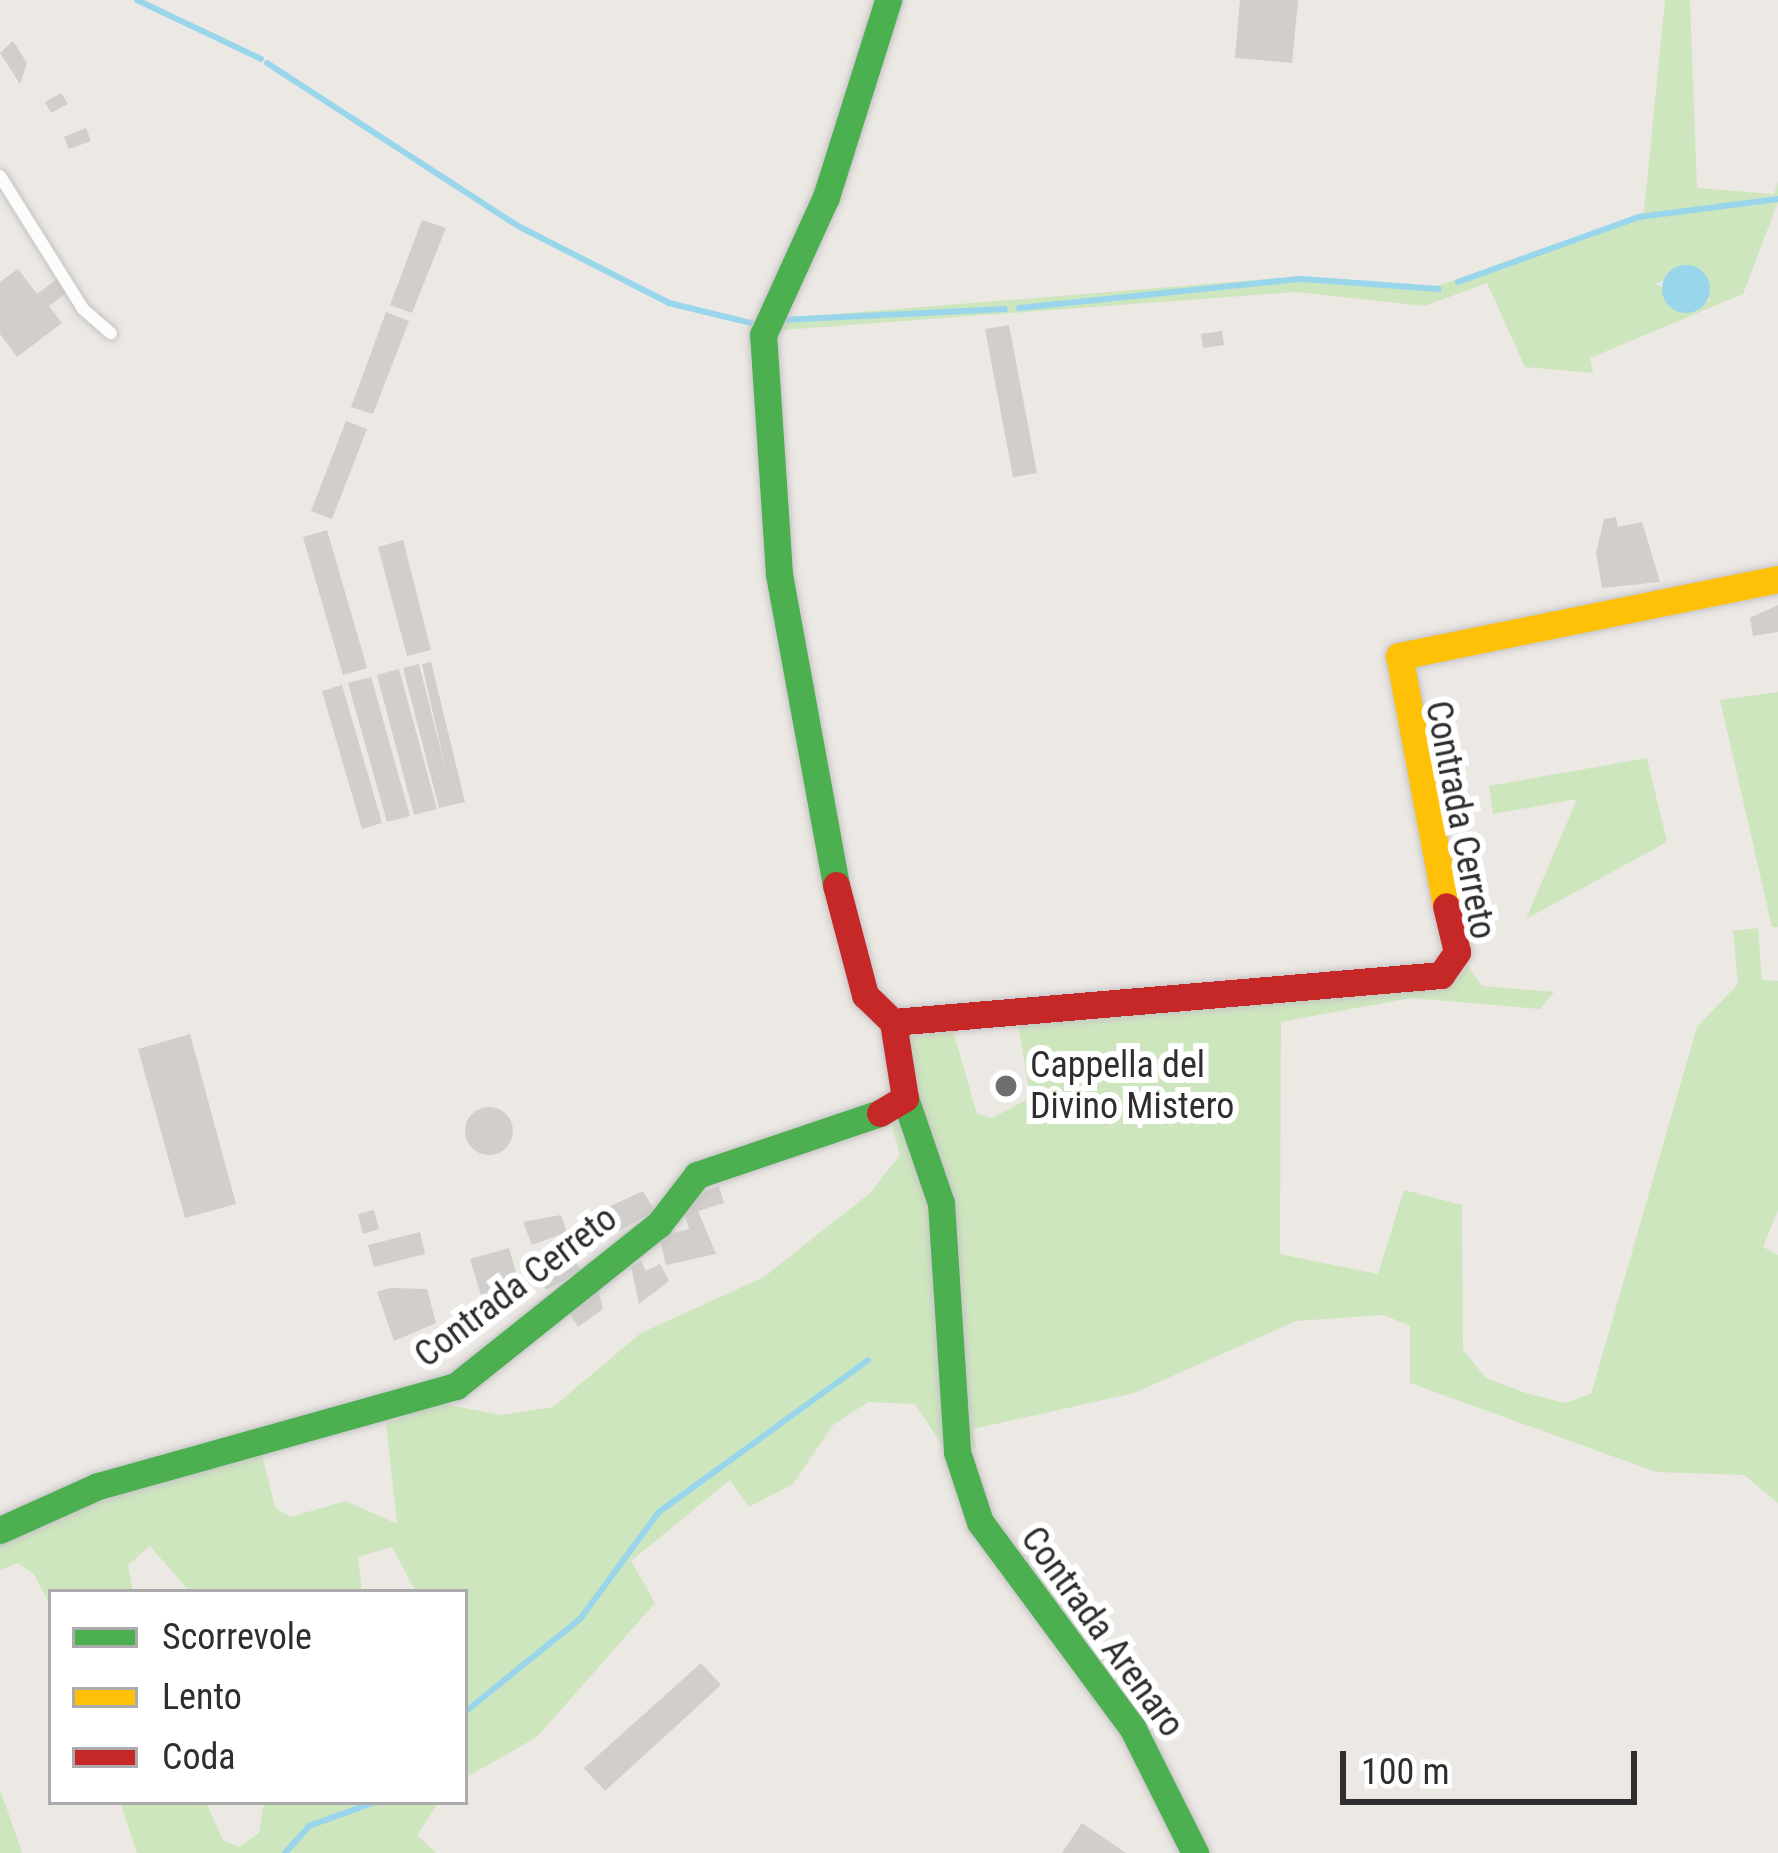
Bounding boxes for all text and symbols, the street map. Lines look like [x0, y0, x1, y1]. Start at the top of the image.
street label: Contrada Cerreto [1416, 697, 1504, 943]
place label: Cappella del Divino Mistero [1030, 1043, 1234, 1128]
marker: Cappella del Divino Mistero [993, 1073, 1019, 1099]
street label: Contrada Cerreto [407, 1197, 625, 1377]
street label: Contrada Arenaro [1011, 1519, 1193, 1745]
legend [48, 1589, 468, 1805]
text: Scorrevole [162, 1616, 312, 1658]
text: Lento [162, 1676, 242, 1718]
scale bar [1346, 1727, 1643, 1801]
text: Coda [162, 1736, 236, 1778]
text: 100 m [1361, 1751, 1450, 1793]

